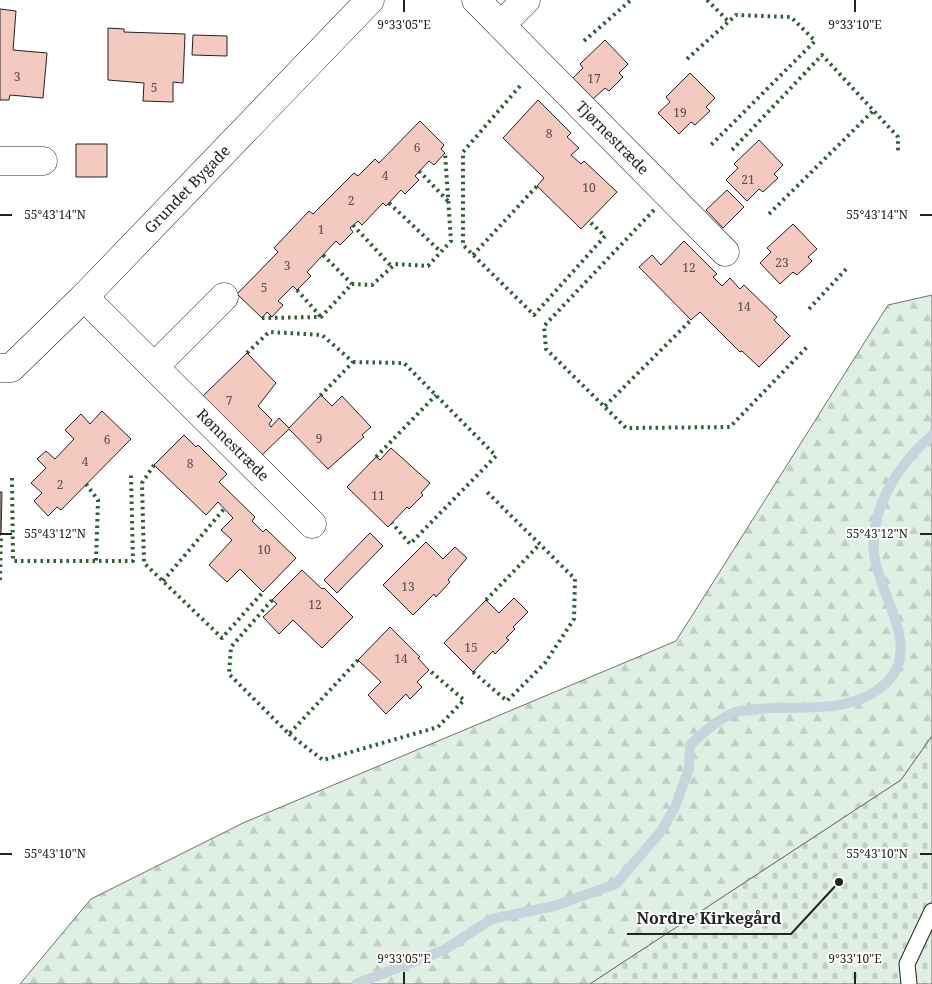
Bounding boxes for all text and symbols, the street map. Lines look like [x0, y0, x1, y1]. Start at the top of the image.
text: 9°33'05"E [377, 16, 431, 33]
text: 9°33'10"E [828, 16, 882, 33]
house number: 3 [14, 68, 21, 85]
house number: 17 [587, 70, 601, 87]
house number: 5 [151, 79, 157, 96]
street label: Tjørnestræde [572, 96, 654, 178]
house number: 19 [673, 104, 687, 121]
house number: 8 [546, 125, 553, 142]
house number: 6 [414, 139, 421, 156]
street label: Grundet Bygade [140, 140, 234, 237]
house number: 4 [382, 167, 389, 184]
house number: 21 [741, 171, 755, 188]
house number: 10 [582, 179, 596, 196]
house number: 2 [348, 192, 354, 209]
text: 55°43'14"N [24, 206, 86, 223]
text: 55°43'14"N [846, 206, 908, 223]
house number: 1 [318, 221, 324, 238]
house number: 23 [775, 254, 789, 271]
house number: 3 [284, 257, 291, 274]
house number: 12 [682, 259, 696, 276]
house number: 5 [261, 279, 267, 296]
house number: 14 [737, 298, 751, 315]
house number: 7 [226, 392, 233, 409]
street label: Rønnestræde [193, 404, 274, 485]
house number: 9 [316, 430, 322, 447]
house number: 6 [104, 431, 111, 448]
house number: 4 [82, 453, 89, 470]
house number: 8 [187, 455, 194, 472]
house number: 2 [57, 476, 63, 493]
house number: 11 [371, 487, 385, 504]
text: 55°43'12"N [24, 525, 86, 542]
text: 55°43'12"N [846, 525, 908, 542]
house number: 10 [257, 541, 271, 558]
house number: 13 [401, 578, 415, 595]
house number: 12 [308, 596, 322, 613]
house number: 15 [464, 639, 478, 656]
house number: 14 [394, 650, 408, 667]
text: 55°43'10"N [24, 845, 86, 862]
text: 55°43'10"N [846, 845, 908, 862]
callout: Nordre Kirkegård [627, 903, 791, 934]
text: Nordre Kirkegård [637, 907, 782, 929]
text: 9°33'05"E [377, 950, 431, 967]
text: 9°33'10"E [828, 950, 882, 967]

